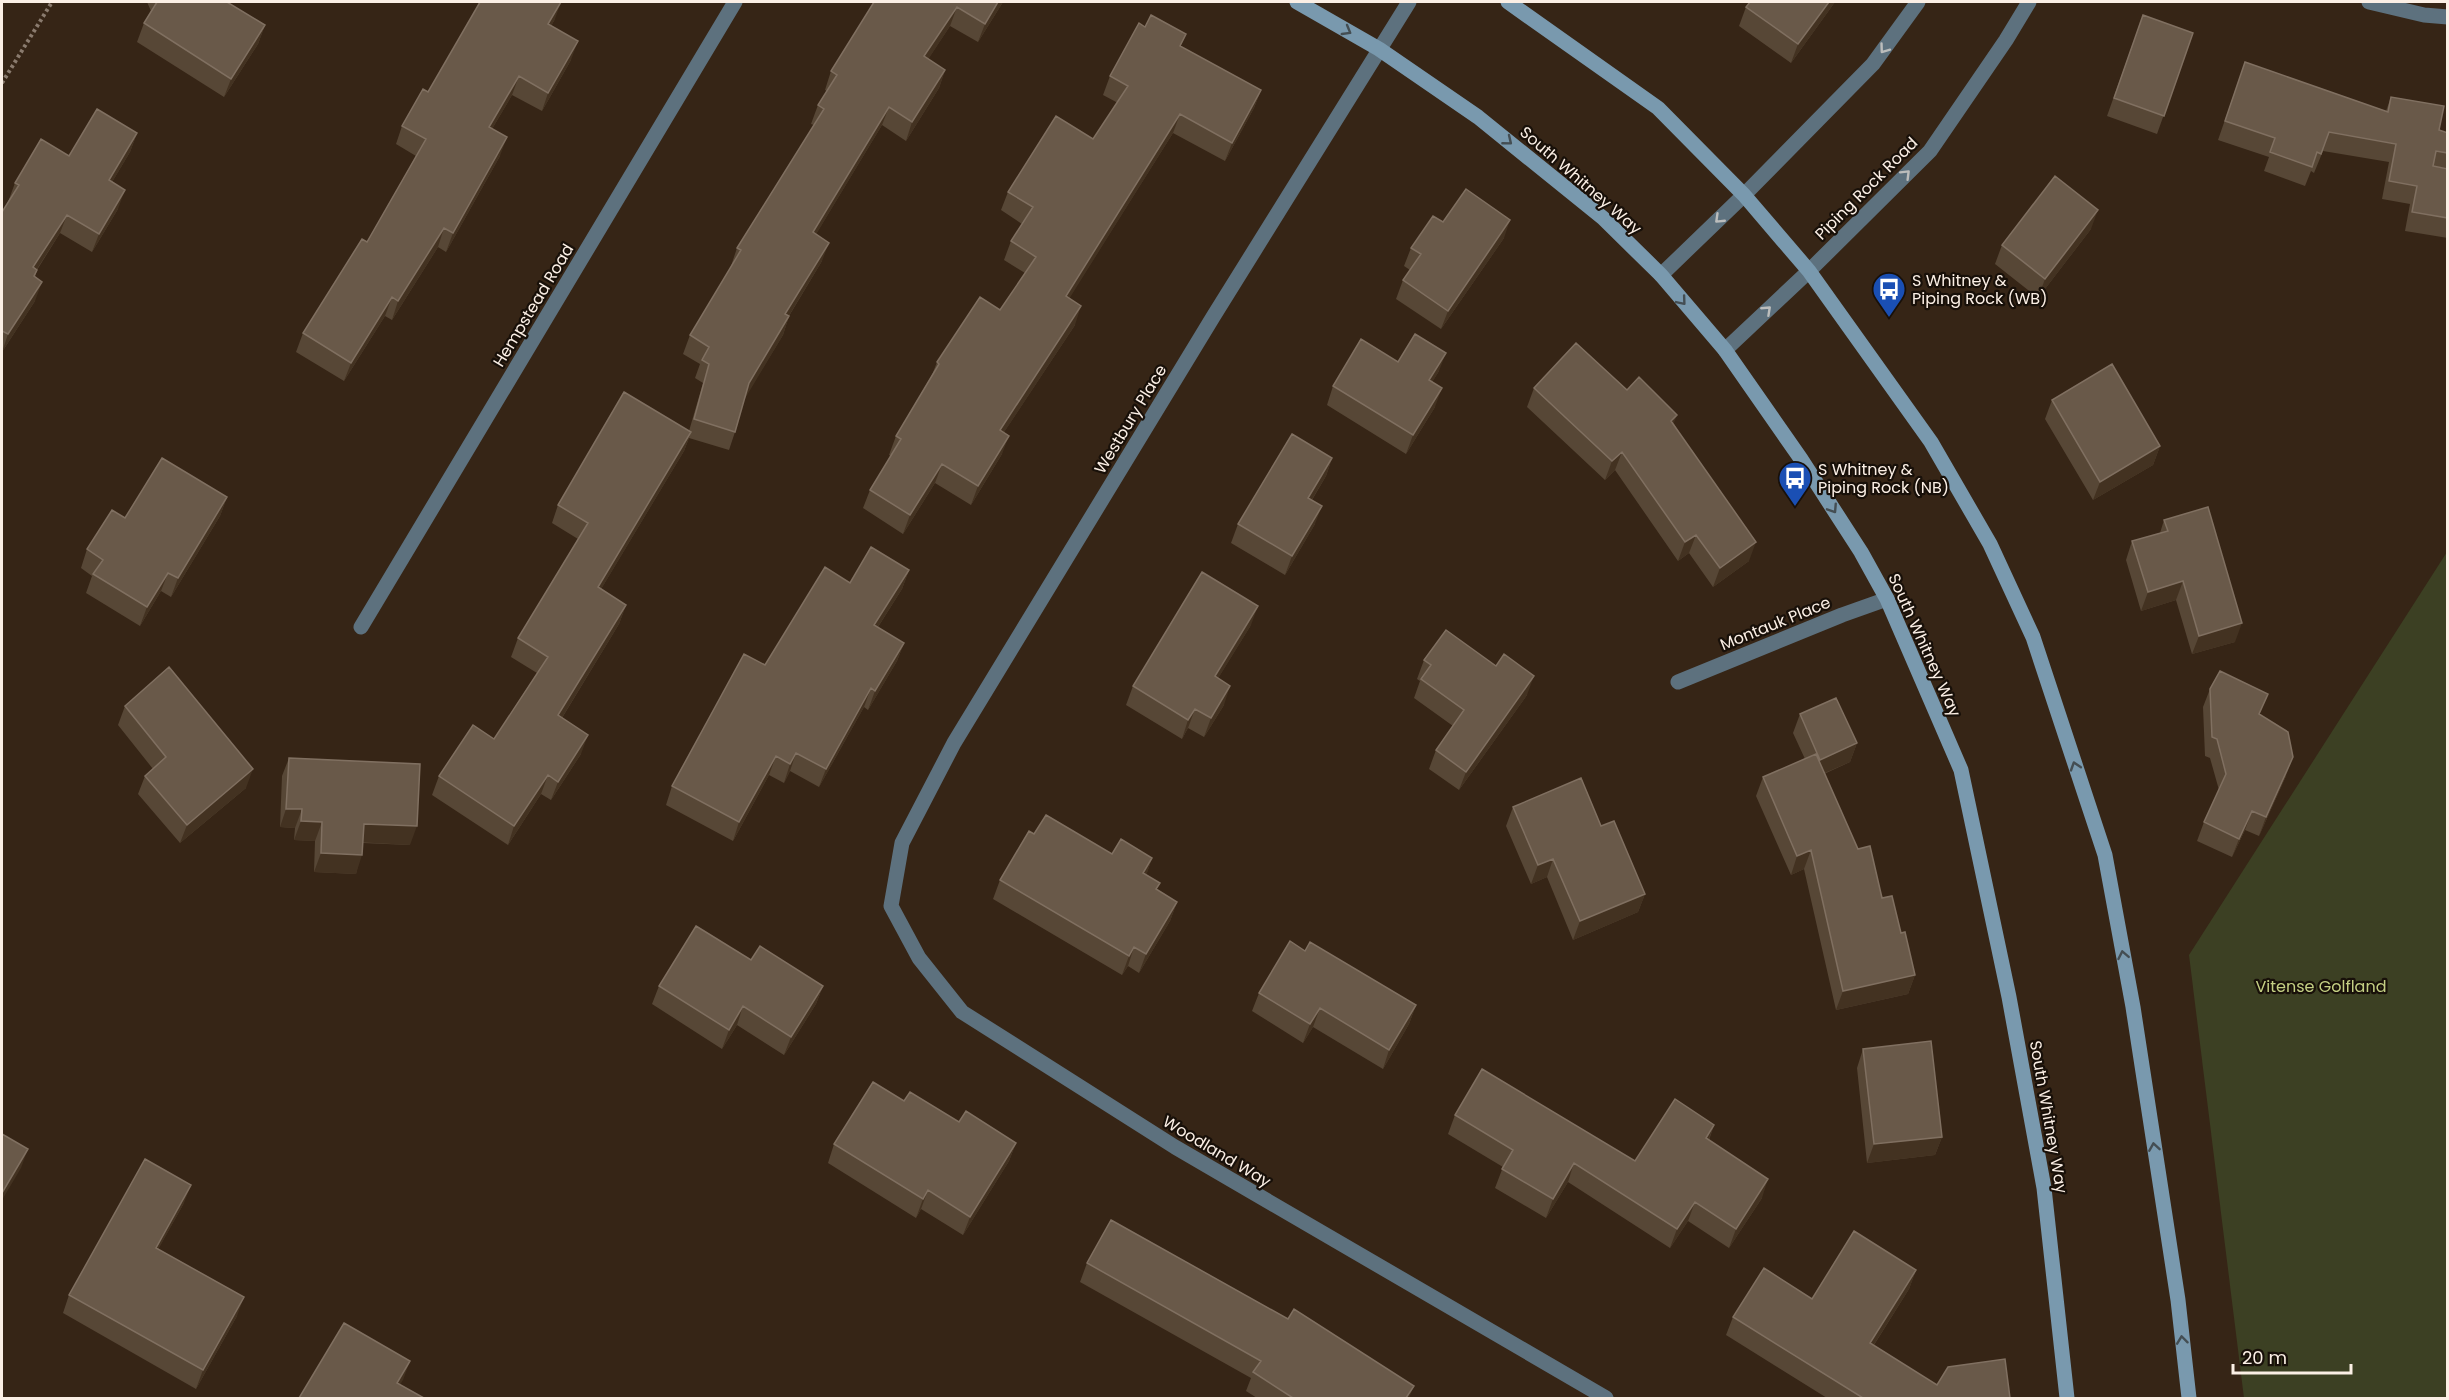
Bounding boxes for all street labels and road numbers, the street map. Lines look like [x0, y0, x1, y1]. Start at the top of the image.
street label: South Whitney Way [1515, 121, 1647, 240]
street label: Piping Rock Road [1810, 132, 1923, 245]
street label: Hempstead Road [488, 239, 579, 371]
street label: Westbury Place [1089, 360, 1172, 478]
street label: South Whitney Way [1883, 570, 1967, 721]
street label: Montauk Place [1717, 591, 1834, 656]
street label: South Whitney Way [2024, 1039, 2073, 1195]
street label: Woodland Way [1158, 1110, 1275, 1193]

